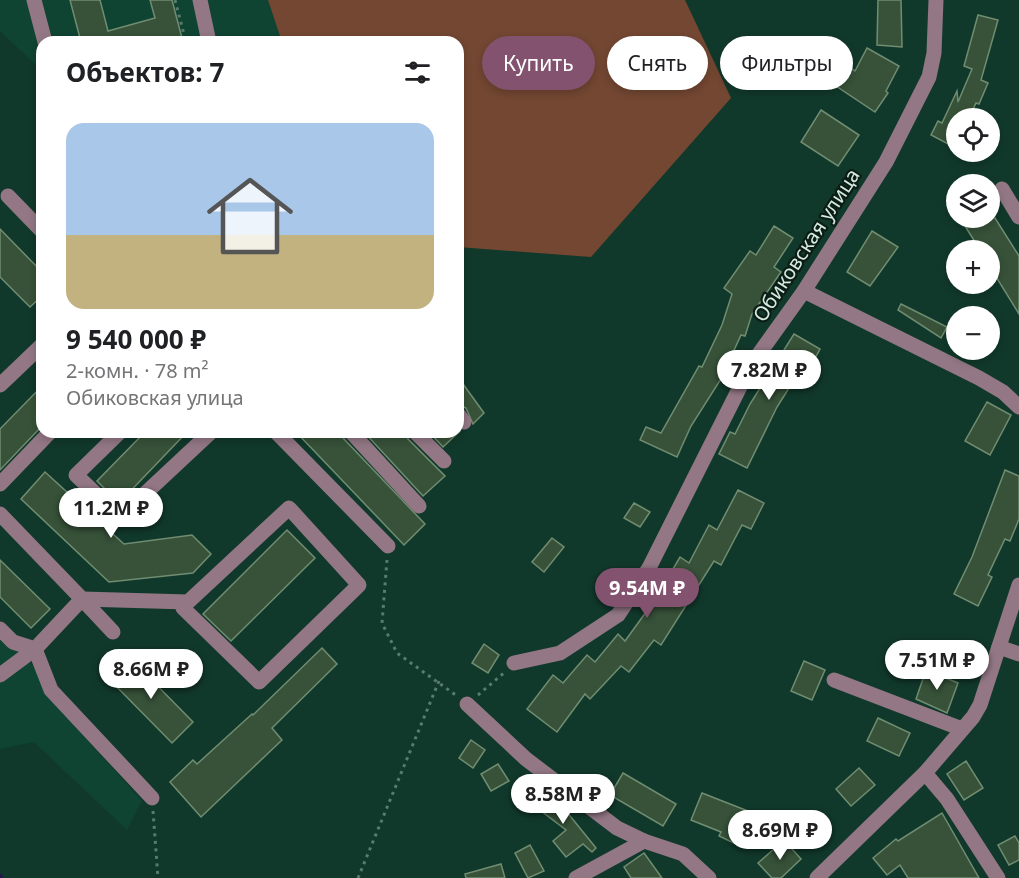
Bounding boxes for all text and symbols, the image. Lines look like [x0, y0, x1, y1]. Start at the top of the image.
chip: Купить [482, 36, 595, 90]
chip: Снять [607, 36, 708, 90]
chip: Фильтры [720, 36, 853, 90]
text: Объектов: 7 [66, 54, 224, 90]
icon: filters [401, 56, 434, 89]
map controls [946, 108, 1000, 360]
button: locate [946, 108, 1000, 162]
icon: home [196, 162, 304, 270]
street label: Обиковская улица [746, 163, 866, 327]
button: layers [946, 174, 1000, 228]
button: + [946, 240, 1000, 294]
button: − [946, 306, 1000, 360]
text: 9 540 000 ₽ [66, 321, 206, 357]
pin: 7.82M ₽ [714, 350, 824, 401]
text: 7.82M ₽ [731, 356, 807, 383]
text: 2-комн. · 78 m² [66, 357, 209, 384]
text: Обиковская улица [66, 384, 244, 411]
pin: 11.2M ₽ [56, 488, 166, 539]
text: 11.2M ₽ [73, 494, 149, 521]
pin: 9.54M ₽ [592, 568, 702, 619]
text: 9.54M ₽ [609, 574, 685, 601]
pin: 7.51M ₽ [882, 640, 992, 691]
text: 7.51M ₽ [899, 646, 975, 673]
pin: 8.66M ₽ [96, 649, 206, 700]
text: 8.66M ₽ [113, 655, 189, 682]
pin: 8.58M ₽ [508, 774, 618, 825]
text: 8.58M ₽ [525, 780, 601, 807]
pin: 8.69M ₽ [725, 810, 835, 861]
text: 8.69M ₽ [742, 816, 818, 843]

